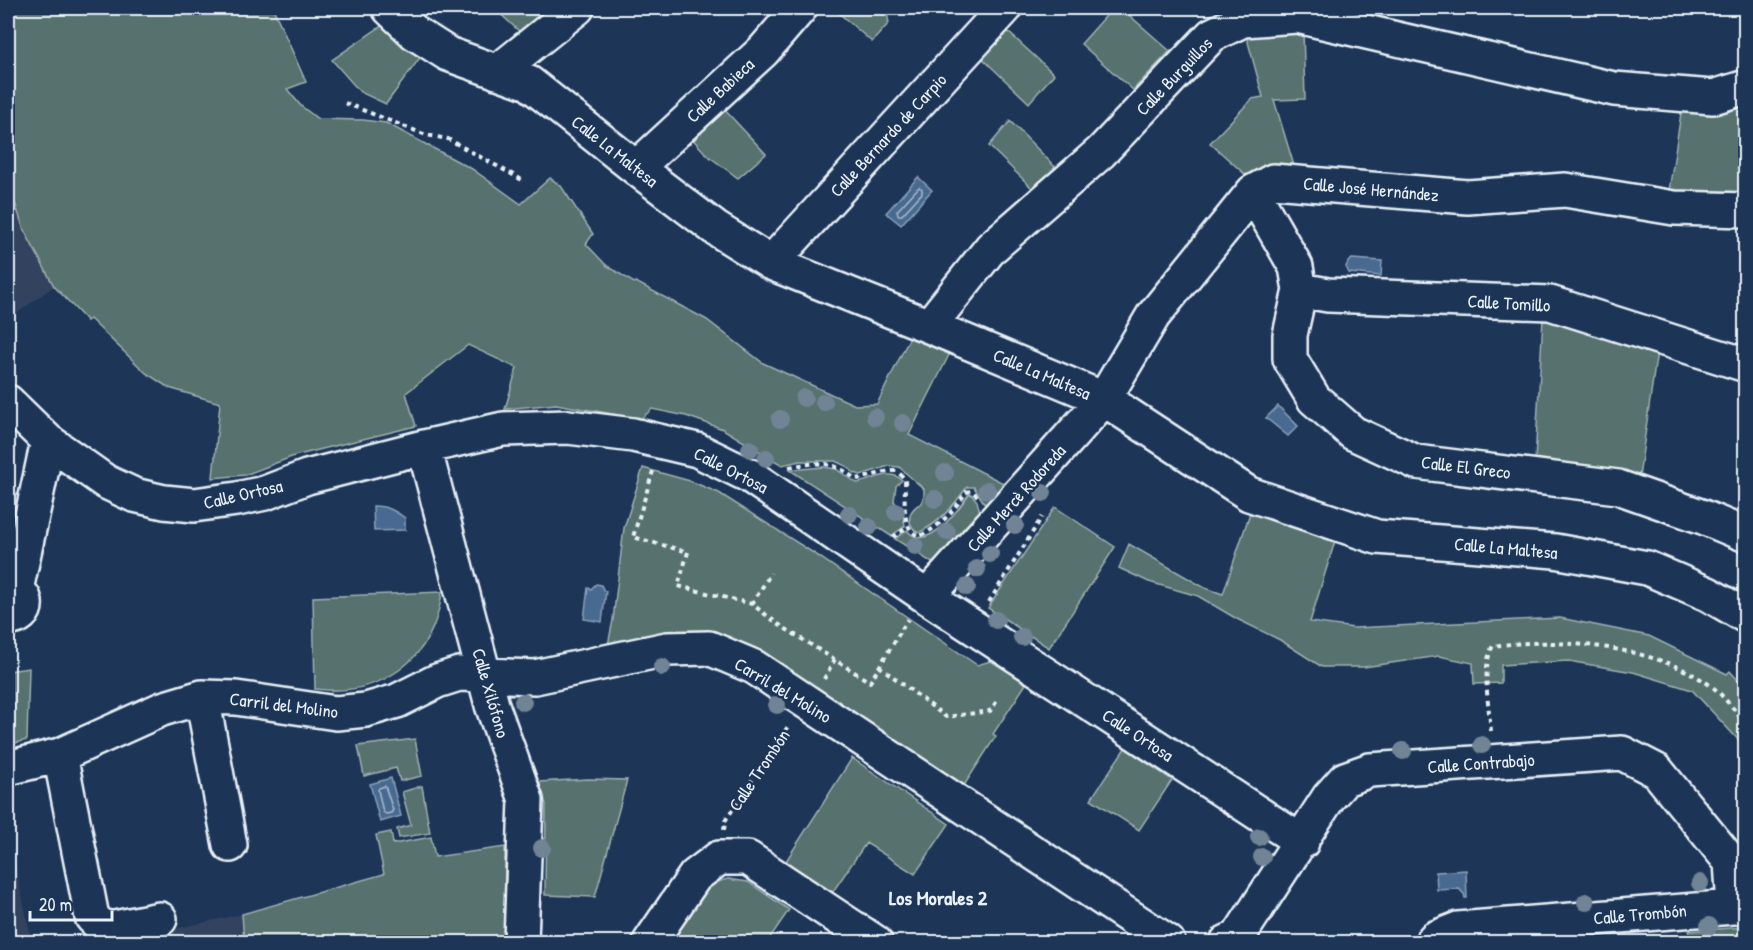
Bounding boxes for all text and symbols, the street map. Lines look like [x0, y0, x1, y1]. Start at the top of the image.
street label: Calle Burguillos [1130, 31, 1218, 121]
street label: Calle Babieca [680, 52, 760, 128]
street label: Calle Bernardo de Carpio [824, 68, 952, 202]
street label: Calle La Maltesa [566, 109, 664, 193]
street label: Calle José Hernández [1302, 171, 1440, 207]
street label: Calle Tomillo [1467, 288, 1551, 318]
street label: Calle La Maltesa [989, 342, 1095, 406]
street label: Calle Mercè Rodoreda [961, 439, 1071, 557]
street label: Calle Ortosa [690, 441, 772, 499]
street label: Calle El Greco [1420, 449, 1512, 485]
street label: Calle Ortosa [201, 473, 285, 515]
street label: Calle La Maltesa [1453, 531, 1559, 565]
street label: Calle Xilófono [466, 645, 516, 741]
street label: Carril del Molino [730, 651, 836, 729]
street label: Carril del Molino [228, 686, 340, 724]
street label: Calle Ortosa [1097, 703, 1179, 767]
street label: Calle Trombón [722, 724, 796, 816]
street label: Calle Contrabajo [1427, 747, 1535, 779]
scale bar [30, 884, 112, 922]
district label: Los Morales 2 [889, 884, 988, 911]
text: 20 m [39, 892, 72, 917]
street label: Calle Trombón [1592, 897, 1688, 931]

